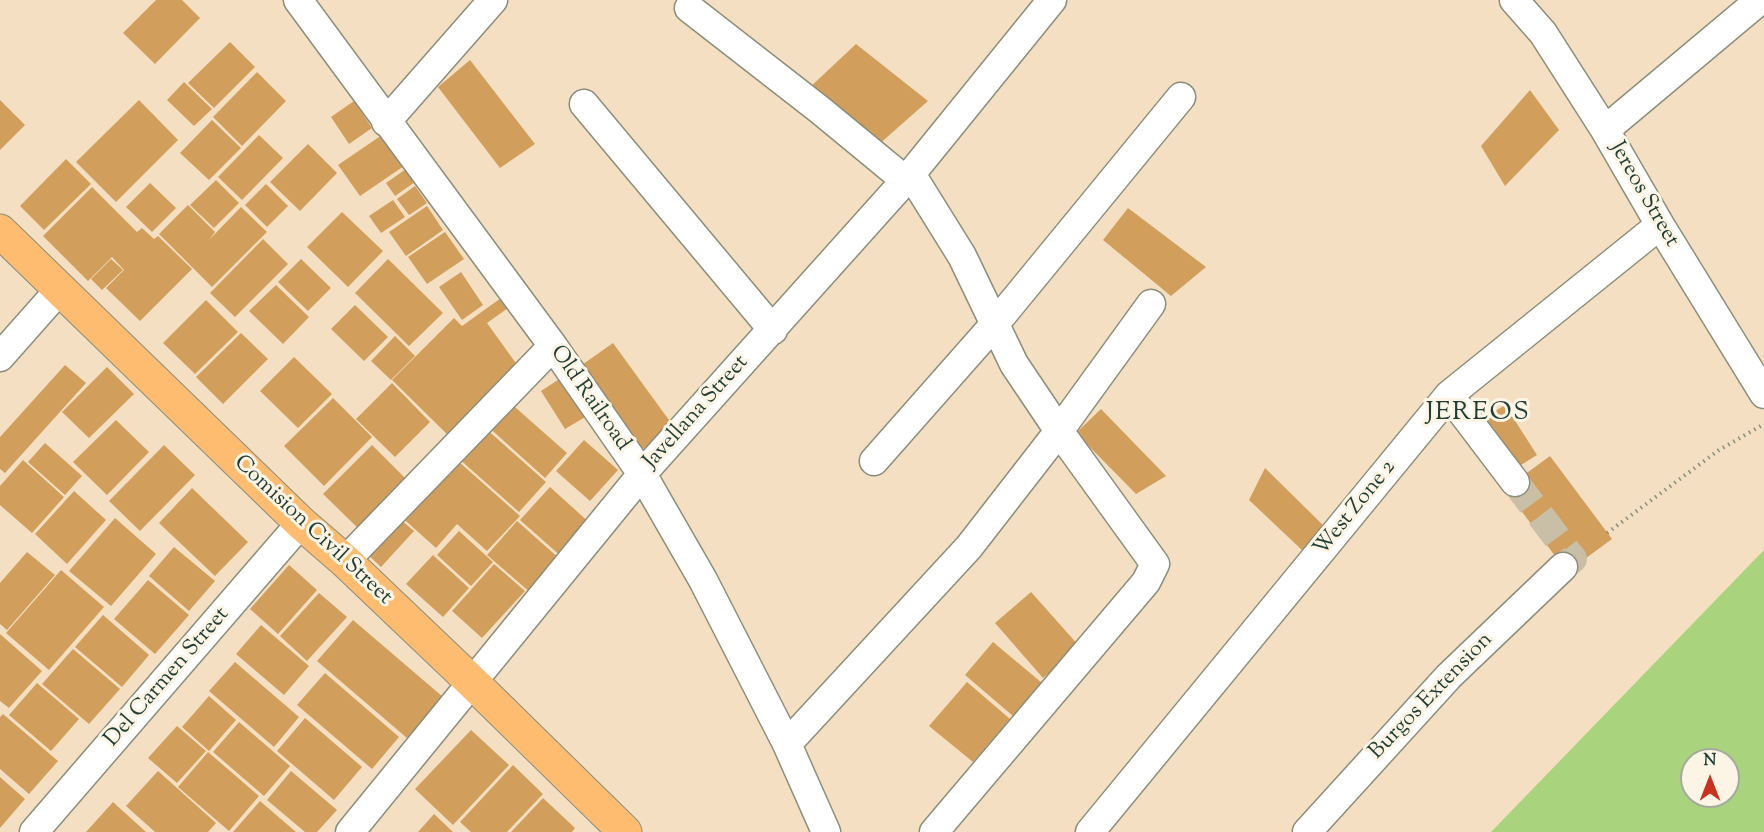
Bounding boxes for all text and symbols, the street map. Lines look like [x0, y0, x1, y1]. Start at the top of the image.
street label: Jereos Street [1602, 138, 1684, 252]
street label: Old Railroad [543, 341, 635, 457]
street label: Javellana Street [639, 351, 755, 475]
district label: JEREOS [1426, 399, 1530, 431]
street label: Comision Civil Street [227, 451, 397, 611]
street label: West Zone 2 [1309, 456, 1403, 562]
street label: Del Carmen Street [100, 603, 236, 753]
street label: Burgos Extension [1365, 628, 1499, 766]
north arrow [1680, 748, 1740, 808]
text: N [1704, 750, 1716, 773]

